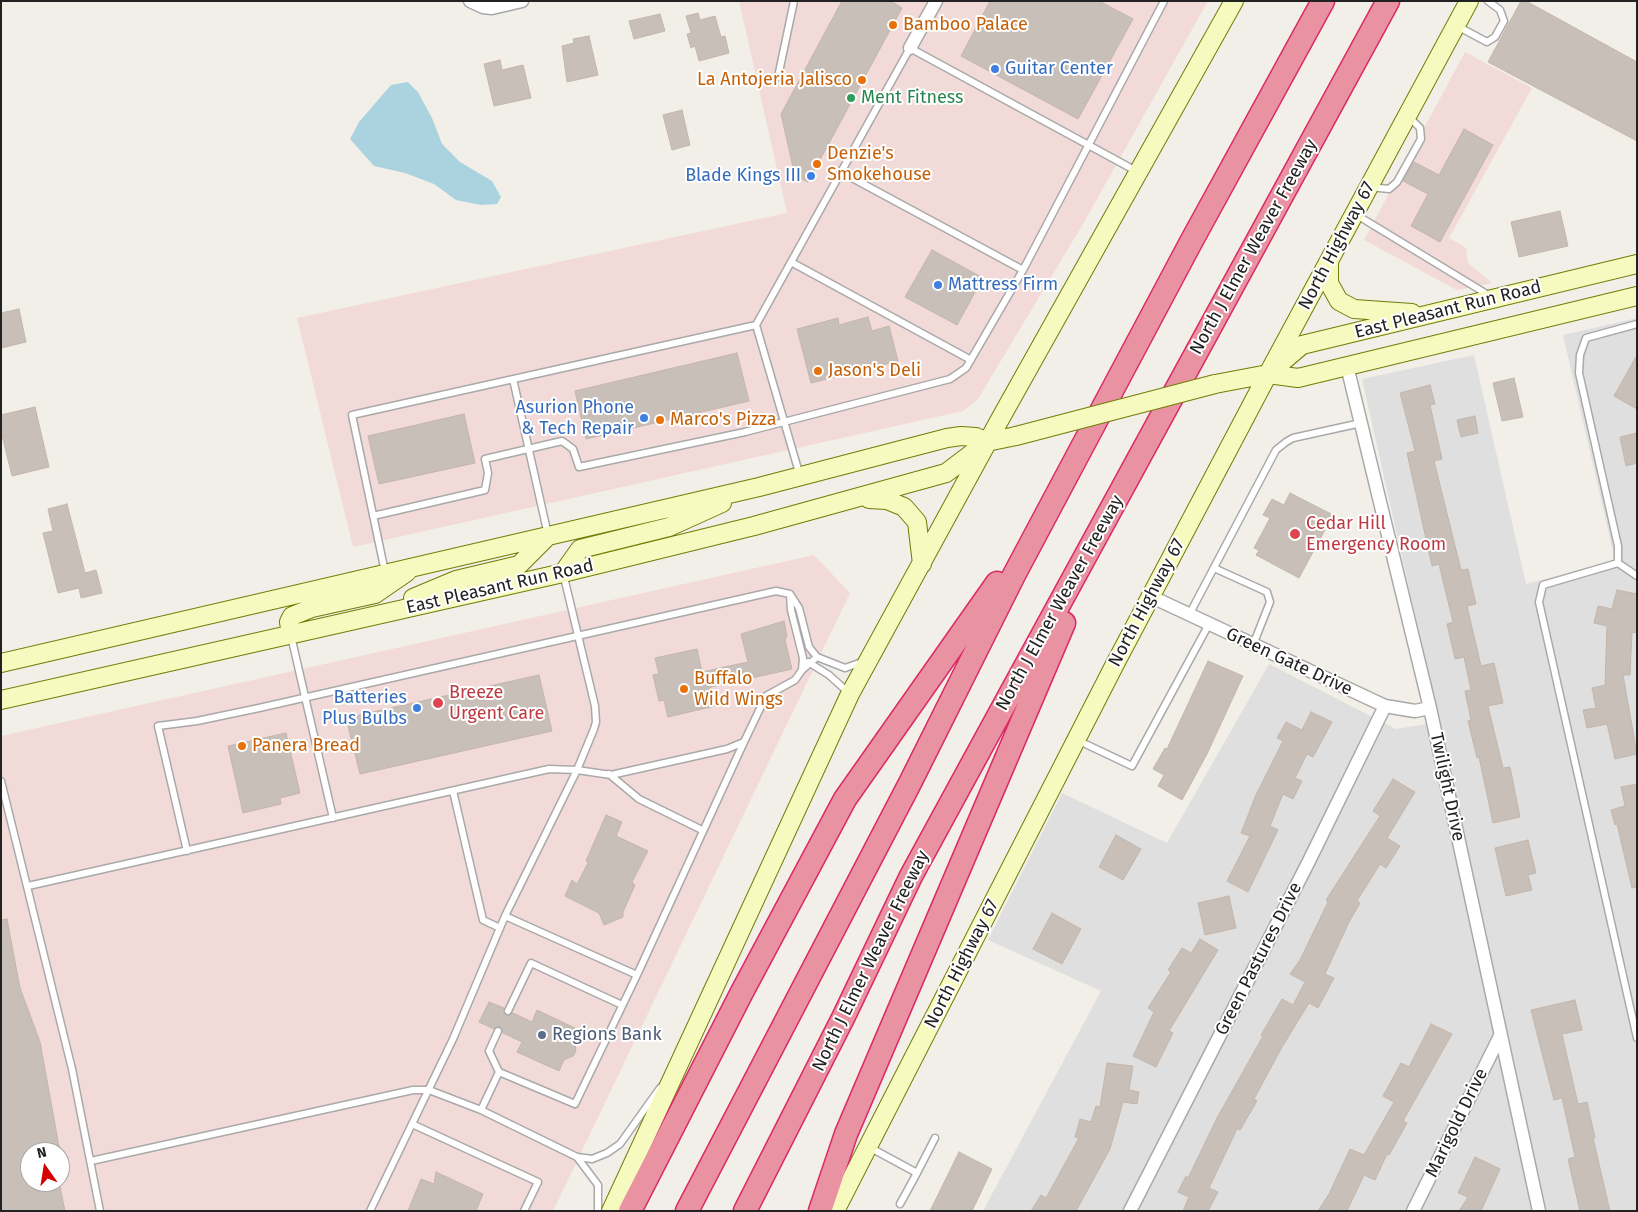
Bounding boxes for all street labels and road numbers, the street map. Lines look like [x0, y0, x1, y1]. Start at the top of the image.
street label: North J Elmer Weaver Freeway [1186, 135, 1322, 359]
street label: North Highway 67 [1294, 178, 1380, 314]
street label: East Pleasant Run Road [1353, 276, 1543, 344]
street label: North J Elmer Weaver Freeway [992, 491, 1128, 715]
street label: North Highway 67 [1104, 535, 1190, 671]
street label: East Pleasant Run Road [404, 555, 596, 619]
street label: Green Gate Drive [1222, 623, 1356, 701]
street label: Twilight Drive [1425, 731, 1469, 843]
street label: North J Elmer Weaver Freeway [808, 847, 934, 1075]
street label: Green Pastures Drive [1211, 879, 1307, 1039]
street label: North Highway 67 [920, 896, 1004, 1032]
street label: Marigold Drive [1421, 1065, 1493, 1181]

